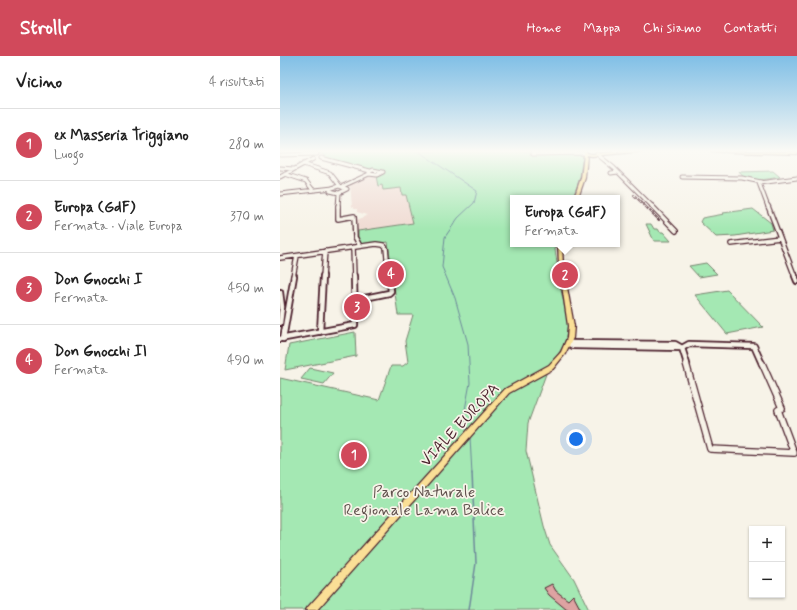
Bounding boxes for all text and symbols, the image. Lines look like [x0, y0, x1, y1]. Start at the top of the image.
text: Strollr [20, 16, 71, 41]
text: Home [526, 19, 561, 37]
text: Mappa [583, 19, 621, 37]
text: Chi siamo [643, 19, 701, 37]
text: Contatti [723, 19, 777, 37]
text: Vicino [16, 71, 62, 93]
text: 4 risultati [209, 74, 264, 91]
text: ex Masseria Triggiano [54, 126, 189, 146]
text: 1 [26, 136, 32, 153]
text: 280 m [229, 136, 264, 153]
text: Luogo [54, 146, 84, 163]
popup [510, 195, 620, 247]
text: Europa (GdF) [54, 198, 135, 218]
text: Europa (GdF) [524, 203, 606, 223]
text: 2 [26, 208, 32, 225]
text: 370 m [230, 208, 264, 225]
text: Fermata · Viale Europa [54, 218, 183, 235]
text: Fermata [524, 223, 578, 240]
pin: 4 [378, 259, 404, 289]
pin: 2 [552, 260, 578, 290]
text: Don Gnocchi I [54, 270, 143, 290]
text: 3 [26, 280, 32, 297]
text: 450 m [228, 280, 264, 297]
text: Fermata [54, 290, 108, 307]
pin: 3 [344, 292, 370, 322]
text: Don Gnocchi II [54, 342, 147, 362]
text: 4 [25, 352, 33, 369]
text: 490 m [227, 352, 264, 369]
text: Fermata [54, 362, 108, 379]
street label: VIALE EUROPA [416, 379, 504, 471]
your location [566, 429, 586, 449]
pin: 1 [341, 440, 367, 470]
park label: Parco Naturale Regionale Lama Balice [344, 482, 505, 522]
map controls [749, 526, 785, 598]
button: + [749, 526, 785, 562]
button: − [749, 562, 785, 598]

